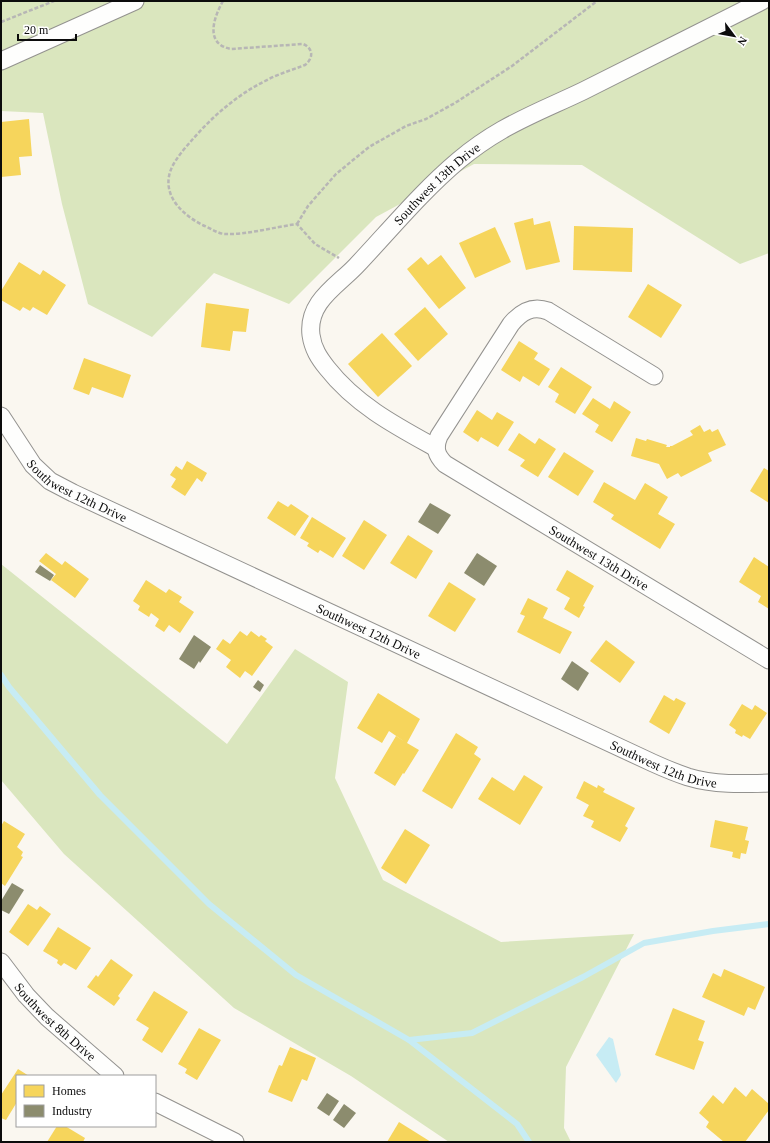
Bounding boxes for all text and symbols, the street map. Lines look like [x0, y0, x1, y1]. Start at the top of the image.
scale bar [18, 16, 76, 42]
north arrow [714, 16, 754, 56]
text: 20 m [24, 23, 49, 37]
text: N [735, 35, 750, 48]
street label: Southwest 13th Drive [390, 139, 483, 228]
street label: Southwest 12th Drive [24, 456, 130, 525]
street label: Southwest 13th Drive [547, 521, 652, 593]
street label: Southwest 12th Drive [314, 600, 424, 662]
street label: Southwest 12th Drive [608, 737, 718, 790]
street label: Southwest 8th Drive [12, 979, 99, 1064]
legend [16, 1075, 156, 1127]
text: Homes [52, 1084, 86, 1098]
text: Industry [52, 1104, 92, 1118]

